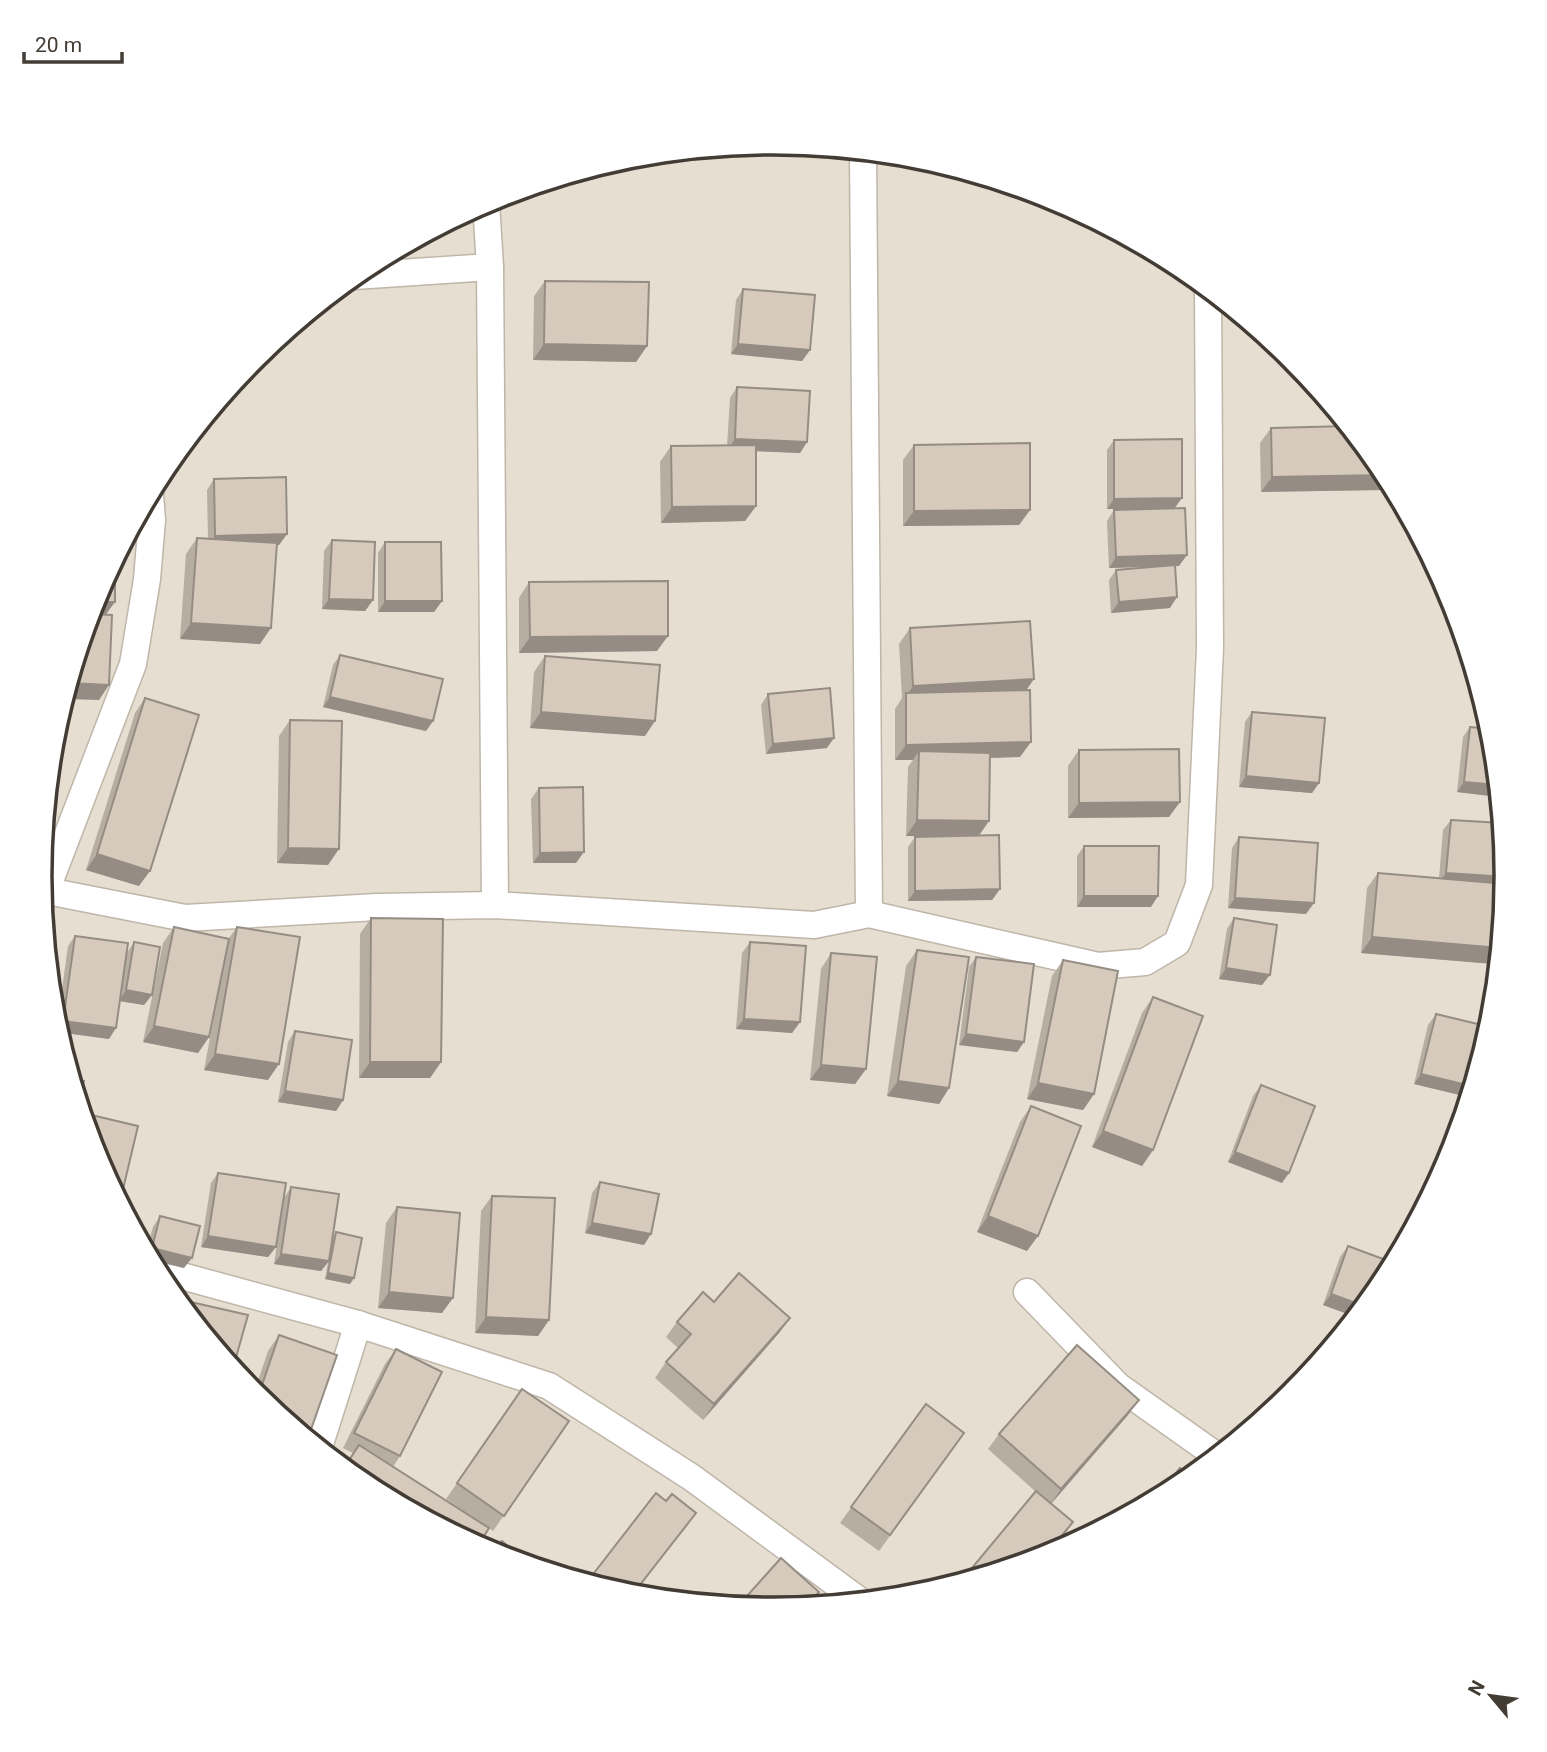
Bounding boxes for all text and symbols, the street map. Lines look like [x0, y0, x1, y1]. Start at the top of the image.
scale bar [24, 21, 122, 65]
text: 20 m [35, 33, 82, 57]
north arrow [1456, 1661, 1526, 1731]
text: N [1463, 1677, 1490, 1699]

